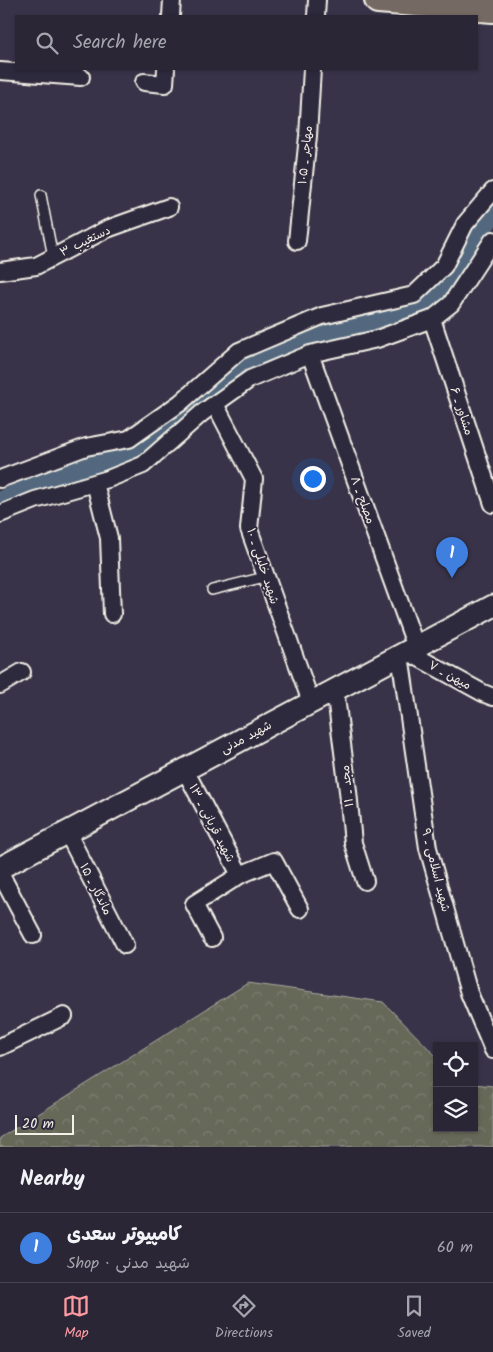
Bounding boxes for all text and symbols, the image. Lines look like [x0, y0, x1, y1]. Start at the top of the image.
search box [15, 15, 478, 70]
text: Search here [73, 28, 167, 58]
icon: search [33, 29, 61, 57]
street label: مهاجر ـ ۱۰۵ [293, 125, 318, 185]
street label: دستغیب ۳ [56, 221, 114, 262]
street label: مشاور ـ ۶ [445, 385, 478, 438]
your location [300, 466, 326, 492]
street label: مصلح ـ ۸ [345, 474, 380, 527]
street label: شهید خلیلی ـ ۱۰ [241, 526, 284, 607]
pin: 1 [436, 537, 468, 578]
street label: میهن ـ ۷ [425, 656, 475, 695]
street label: شهید مدنی [217, 716, 275, 759]
street label: مجد ـ ۱۱ [336, 764, 359, 808]
street label: شهید قربانی ـ ۱۳ [184, 781, 240, 866]
street label: شهید اسلامی ـ ۹ [416, 826, 455, 914]
street label: ماندگار ـ ۱۵ [74, 860, 117, 919]
map controls [433, 1042, 478, 1132]
button: locate [433, 1042, 478, 1087]
button: layers [433, 1087, 478, 1132]
scale bar [15, 1112, 74, 1135]
text: 20 m [22, 1113, 54, 1135]
text: Nearby [20, 1163, 85, 1196]
text: کامپیوتر سعدی [67, 1220, 182, 1250]
text: 1 [34, 1235, 38, 1260]
text: 60 m [437, 1235, 473, 1260]
text: Shop · شهید مدنی [67, 1251, 190, 1276]
tab: Map [62, 1292, 90, 1344]
tab: Directions [215, 1292, 273, 1344]
tab: Saved [397, 1292, 431, 1344]

